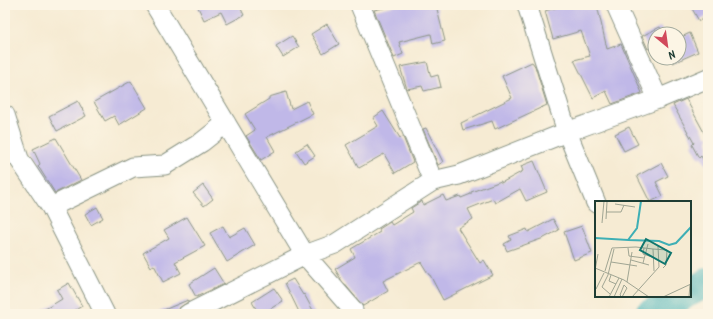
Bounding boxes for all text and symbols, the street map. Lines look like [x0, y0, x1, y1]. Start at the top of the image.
north arrow [647, 26, 687, 66]
text: N [664, 44, 679, 63]
inset map [595, 201, 691, 297]

